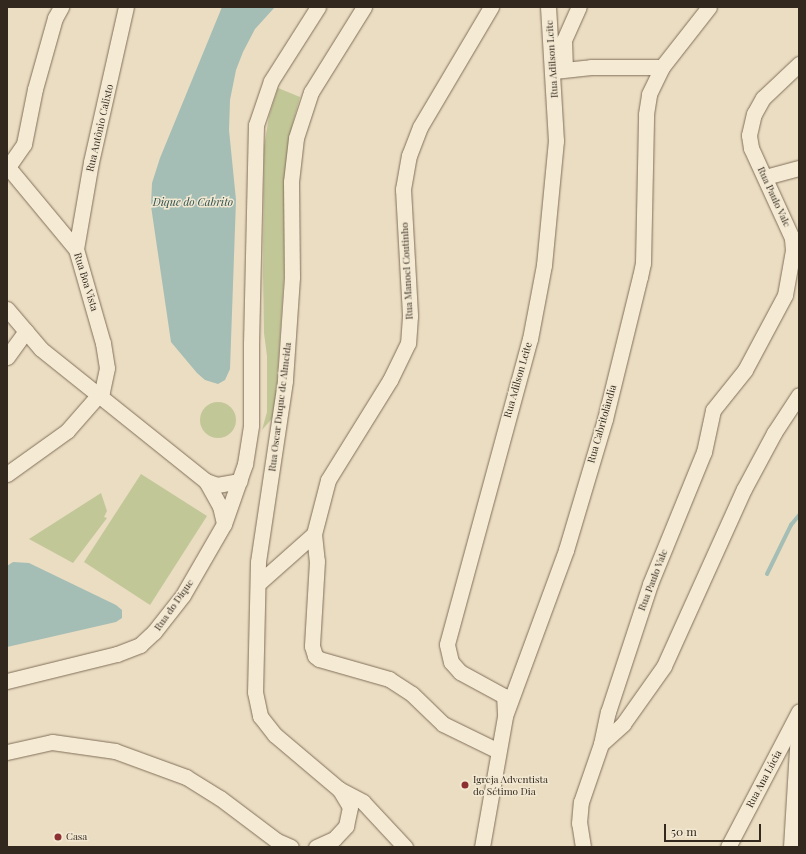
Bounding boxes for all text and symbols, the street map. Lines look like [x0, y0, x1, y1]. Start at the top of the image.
street label: Rua Adilson Leite [543, 19, 561, 99]
street label: Rua Antônio Calixto [84, 83, 116, 173]
street label: Rua Paulo Vale [755, 165, 793, 229]
water label: Dique do Cabrito [153, 195, 233, 209]
street label: Rua Manoel Coutinho [398, 222, 416, 320]
street label: Rua Boa Vista [71, 251, 101, 313]
street label: Rua Oscar Duque de Almeida [266, 341, 294, 473]
street label: Rua Adilson Leite [501, 341, 535, 419]
street label: Rua Cabritolândia [585, 383, 619, 465]
street label: Rua Paulo Vale [636, 547, 670, 613]
street label: Rua do Dique [152, 577, 196, 633]
street label: Rua Ana Lúcia [744, 748, 784, 810]
place label: Igreja Adventista do Sétimo Dia [473, 773, 548, 796]
marker: Igreja Adventista do Sétimo Dia [460, 780, 470, 790]
scale bar [666, 816, 763, 842]
text: 50 m [671, 823, 697, 839]
place label: Casa [66, 831, 87, 843]
marker: Casa [53, 832, 63, 842]

